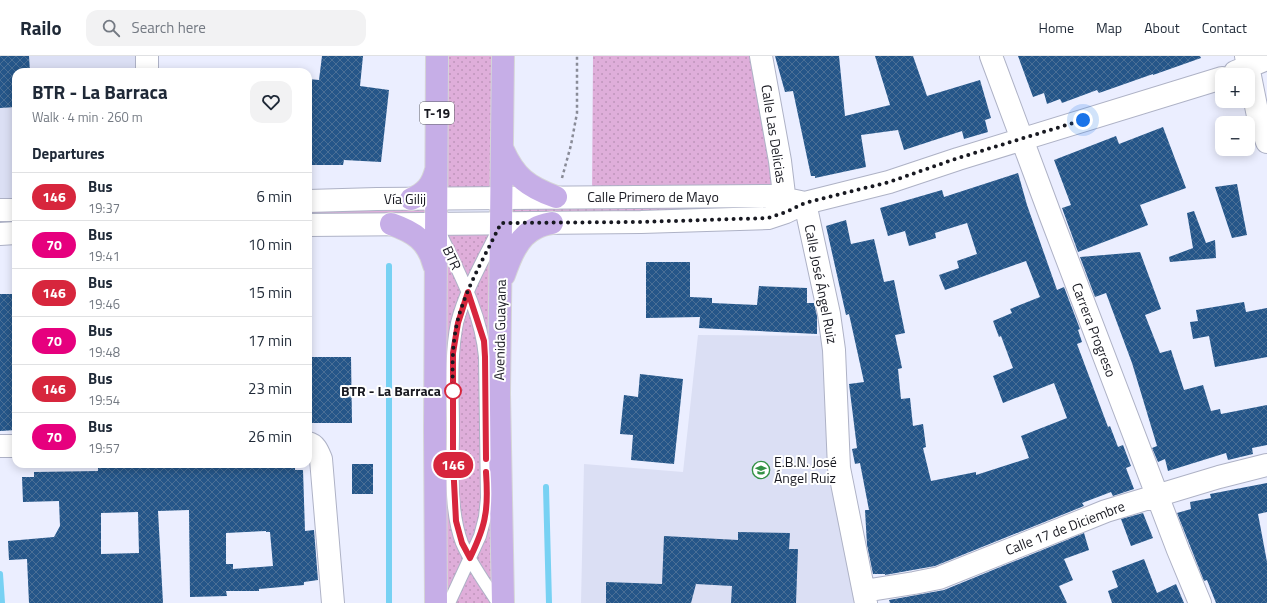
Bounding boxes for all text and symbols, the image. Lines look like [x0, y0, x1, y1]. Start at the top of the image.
search box [86, 10, 366, 46]
text: Railo [20, 13, 62, 42]
text: Search here [132, 16, 206, 39]
icon: search [100, 17, 122, 39]
text: Home [1039, 17, 1074, 38]
text: Map [1096, 17, 1122, 38]
text: About [1144, 17, 1180, 38]
text: Contact [1202, 17, 1247, 38]
map controls [1215, 68, 1255, 156]
button: + [1215, 68, 1255, 108]
text: BTR - La Barraca [32, 77, 168, 106]
button: heart [250, 81, 292, 123]
street label: Calle Las Delicias [756, 83, 793, 185]
road number: T-19 [420, 102, 454, 124]
text: Walk · 4 min · 260 m [32, 107, 143, 127]
your location [1073, 110, 1093, 130]
button: − [1215, 116, 1255, 156]
text: Departures [32, 142, 105, 165]
text: Bus [88, 175, 113, 198]
text: 6 min [256, 185, 292, 208]
text: 146 [42, 186, 66, 207]
street label: Calle Primero de Mayo [587, 186, 719, 207]
street label: Vía Gilij [384, 188, 426, 209]
text: 19:37 [88, 198, 120, 218]
street label: Calle José Ángel Ruiz [800, 222, 843, 345]
text: Bus [88, 223, 113, 246]
text: 10 min [248, 233, 292, 256]
text: 70 [46, 234, 62, 255]
street label: BTR [438, 242, 467, 273]
text: 19:41 [88, 246, 120, 266]
text: Bus [88, 271, 113, 294]
street label: Avenida Guayana [488, 279, 511, 381]
street label: Carrera Progreso [1067, 280, 1122, 380]
text: 15 min [248, 281, 292, 304]
text: 146 [42, 282, 66, 303]
text: 19:46 [88, 294, 120, 314]
text: Bus [88, 319, 113, 342]
text: 17 min [248, 329, 292, 352]
text: 70 [46, 330, 62, 351]
text: 19:48 [88, 342, 120, 362]
text: Bus [88, 367, 113, 390]
text: 23 min [248, 377, 292, 400]
text: 146 [42, 378, 66, 399]
place label: BTR - La Barraca [341, 380, 441, 401]
marker: BTR - La Barraca [444, 382, 462, 400]
text: 19:54 [88, 390, 120, 410]
text: Bus [88, 415, 113, 438]
text: 26 min [248, 425, 292, 448]
text: 70 [46, 426, 62, 447]
text: 19:57 [88, 438, 120, 458]
place label: E.B.N. José Ángel Ruiz [774, 451, 837, 488]
line badge: 146 [430, 452, 476, 478]
text: 146 [441, 454, 465, 475]
school or university icon: E.B.N. José Ángel Ruiz [751, 460, 771, 480]
street label: Calle 17 de Diciembre [1002, 495, 1128, 560]

